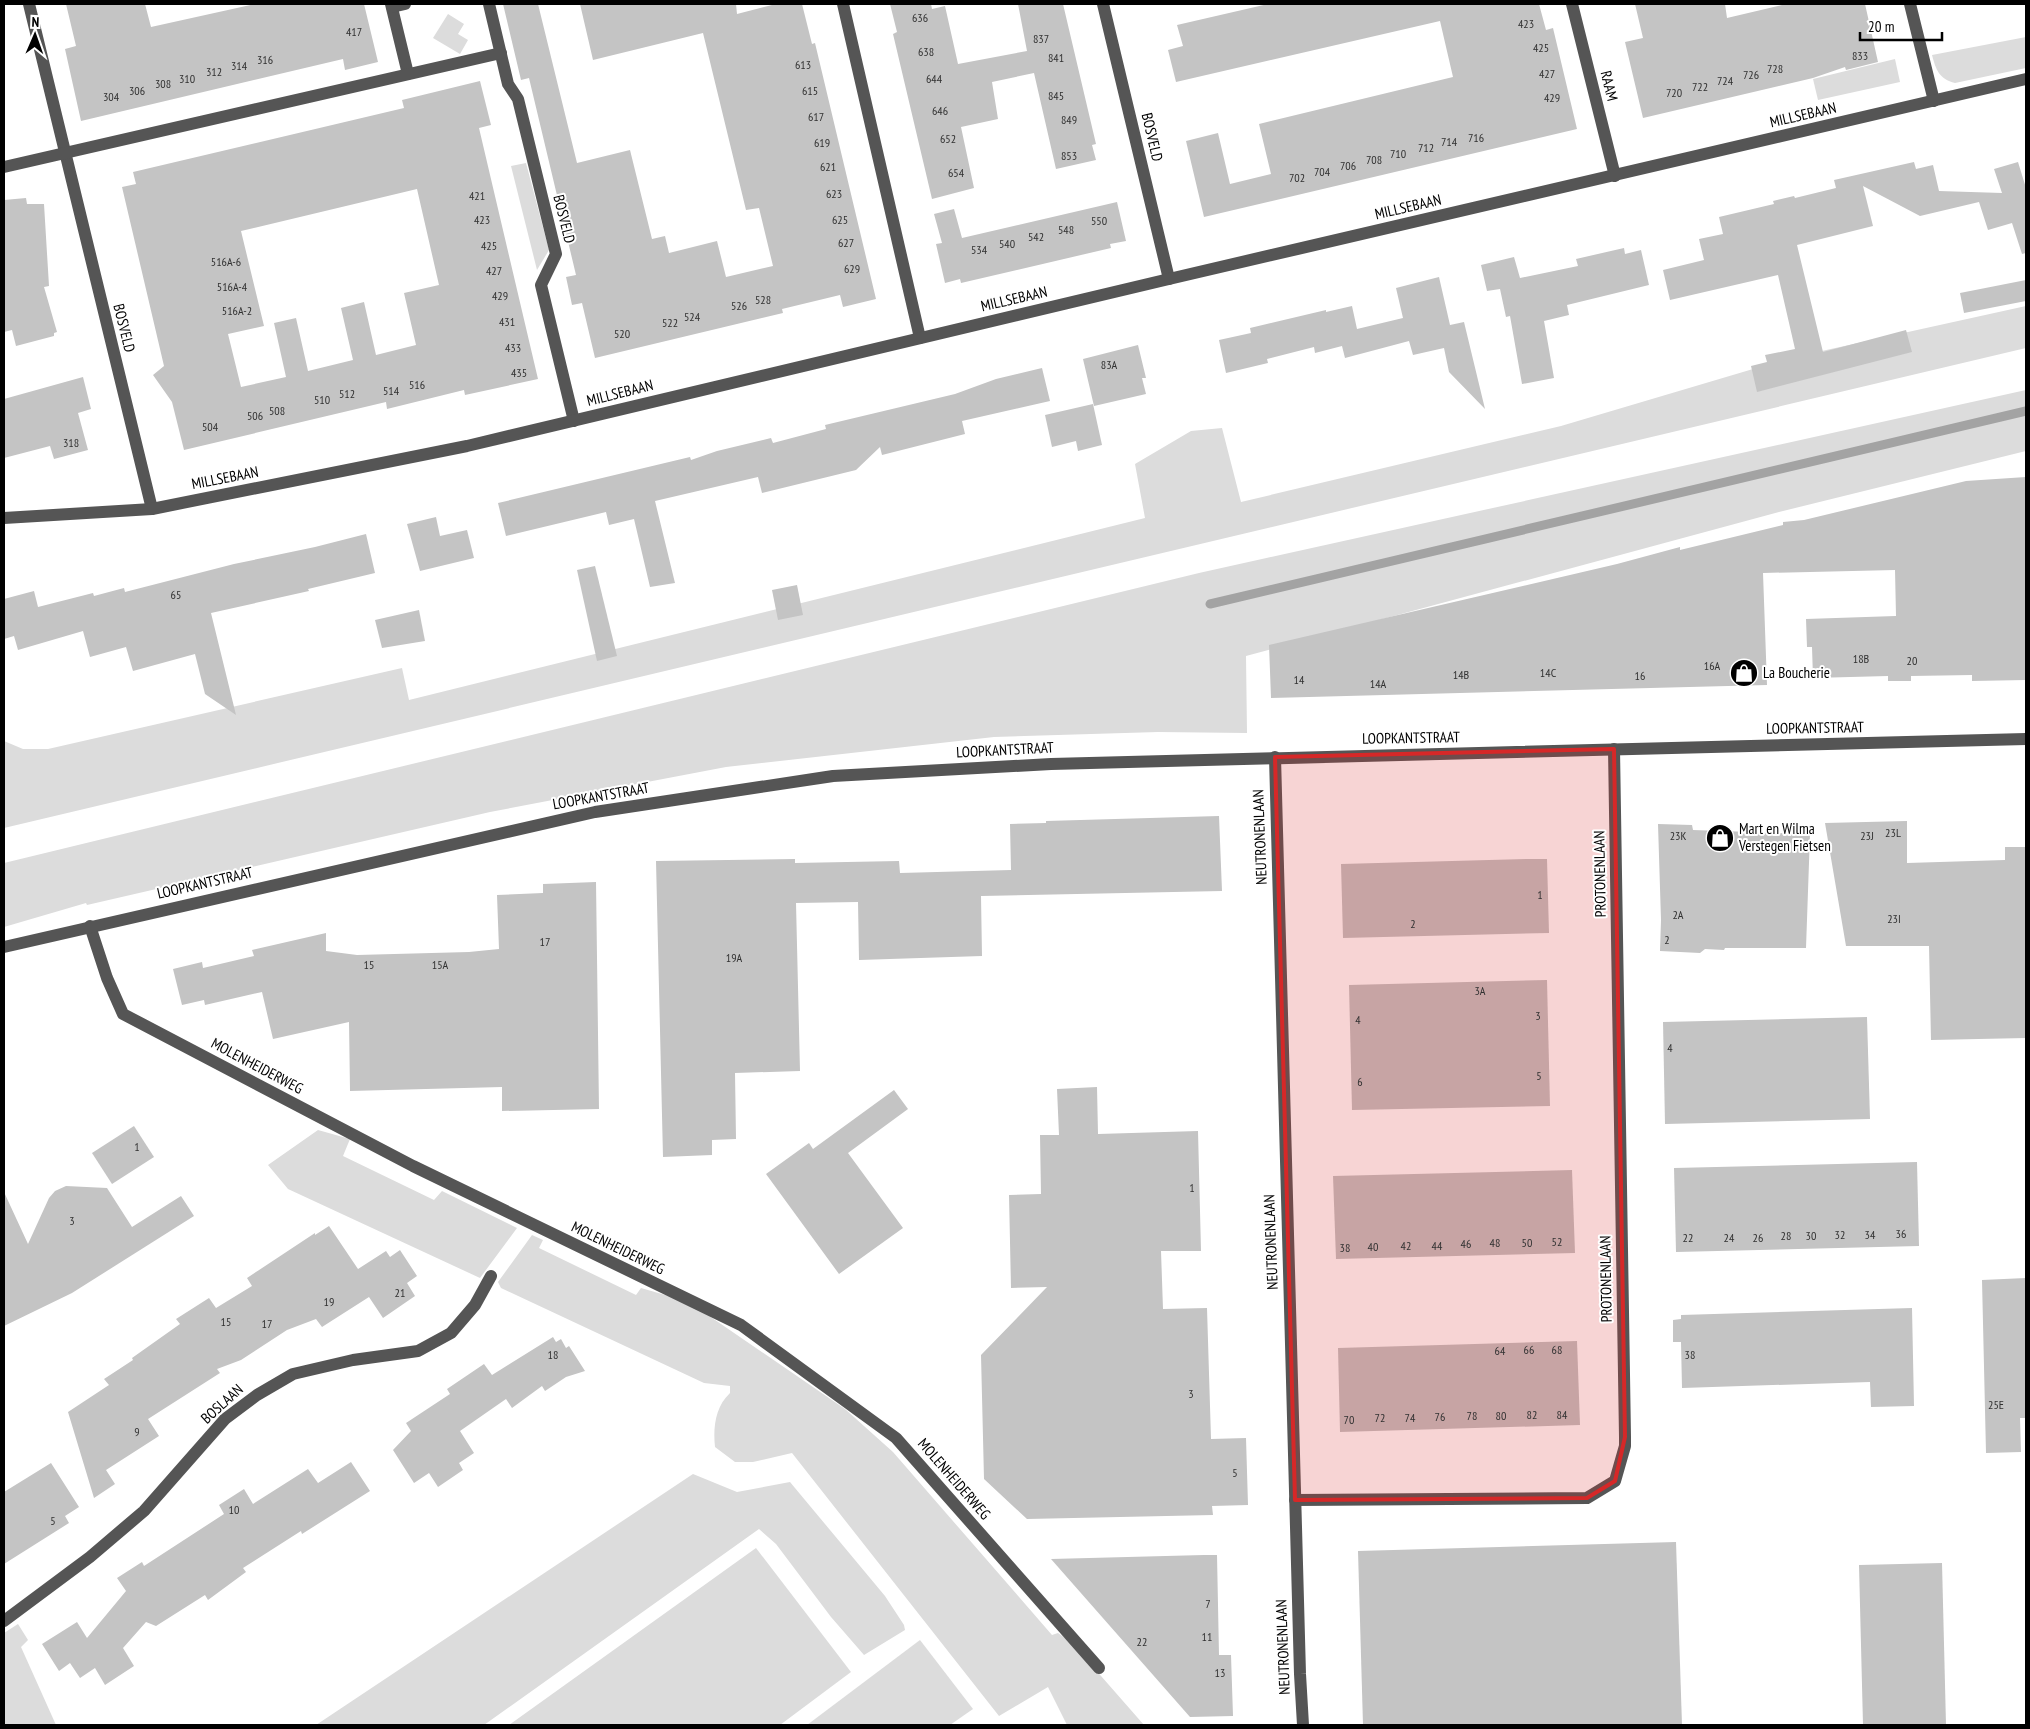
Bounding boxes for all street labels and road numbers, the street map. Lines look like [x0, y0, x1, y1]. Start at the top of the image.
street label: RAAM [1597, 69, 1622, 103]
street label: MILLSEBAAN [1768, 98, 1838, 131]
street label: BOSVELD [1138, 111, 1167, 163]
street label: MILLSEBAAN [1373, 190, 1443, 223]
street label: BOSVELD [549, 193, 580, 245]
street label: MILLSEBAAN [979, 282, 1049, 315]
street label: BOSVELD [109, 302, 140, 354]
street label: MILLSEBAAN [585, 375, 655, 410]
street label: MILLSEBAAN [190, 462, 260, 493]
street label: LOOPKANTSTRAAT [1766, 717, 1864, 738]
street label: LOOPKANTSTRAAT [1362, 727, 1460, 748]
street label: LOOPKANTSTRAAT [956, 737, 1054, 762]
street label: LOOPKANTSTRAAT [551, 778, 651, 813]
street label: NEUTRONENLAAN [1248, 789, 1271, 885]
street label: PROTONENLAAN [1589, 830, 1610, 918]
street label: LOOPKANTSTRAAT [155, 862, 255, 903]
street label: MOLENHEIDERWEG [208, 1033, 306, 1098]
street label: NEUTRONENLAAN [1259, 1194, 1282, 1290]
street label: MOLENHEIDERWEG [568, 1217, 668, 1278]
street label: PROTONENLAAN [1595, 1235, 1616, 1323]
street label: BOSLAAN [197, 1380, 247, 1428]
street label: MOLENHEIDERWEG [914, 1434, 995, 1523]
street label: NEUTRONENLAAN [1271, 1599, 1294, 1695]

